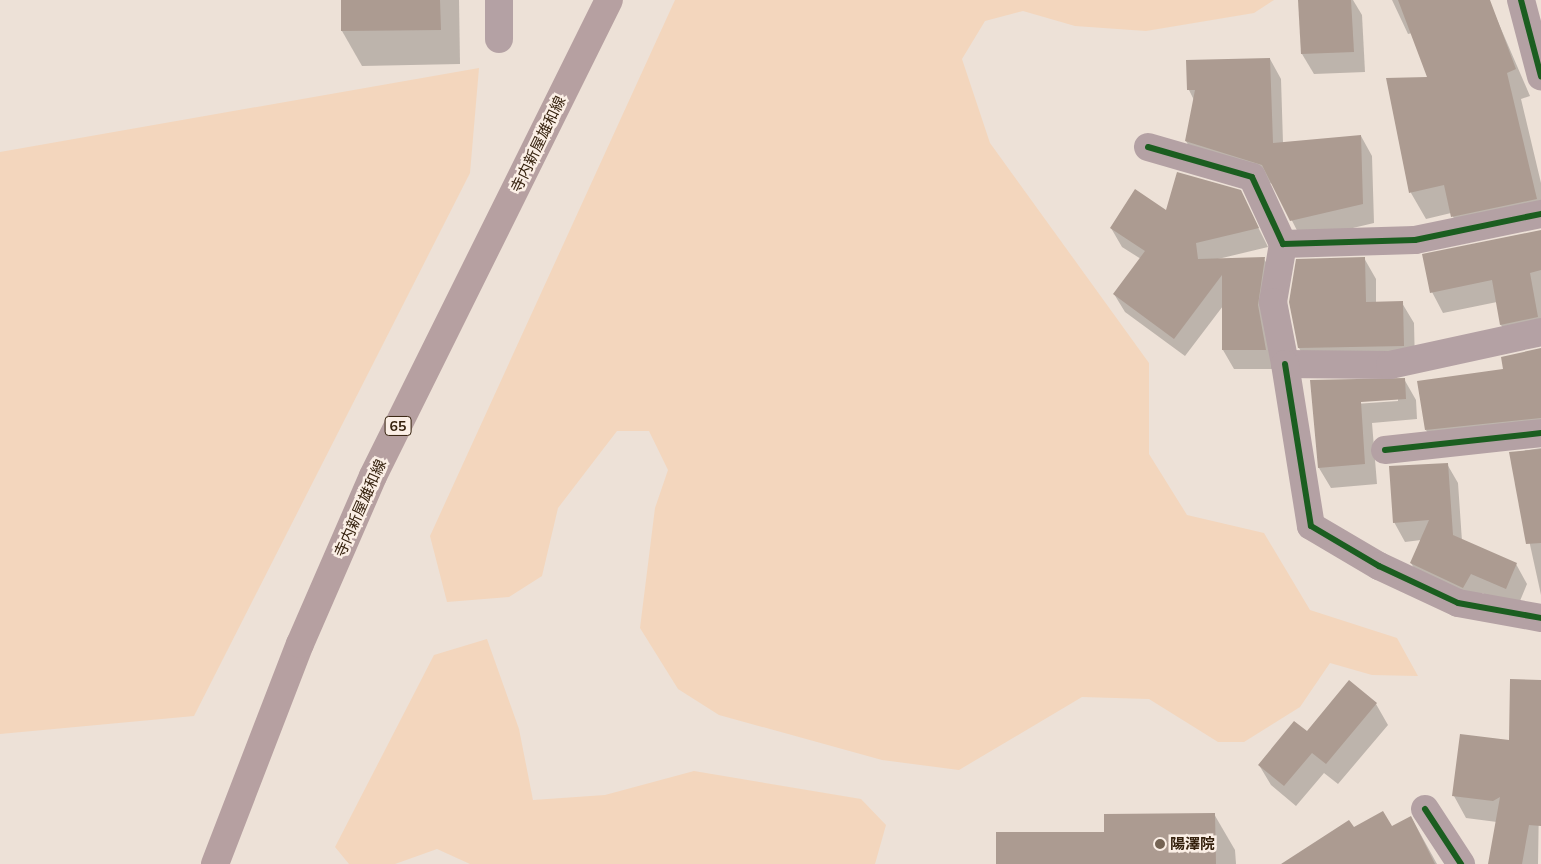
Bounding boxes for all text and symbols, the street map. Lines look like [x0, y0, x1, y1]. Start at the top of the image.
street label: 寺内新屋雄和線 [507, 93, 569, 195]
road number: 65 [384, 414, 412, 438]
street label: 寺内新屋雄和線 [330, 456, 390, 560]
place label: 陽澤院 [1170, 835, 1215, 853]
marker: 陽澤院 [1154, 838, 1166, 850]

